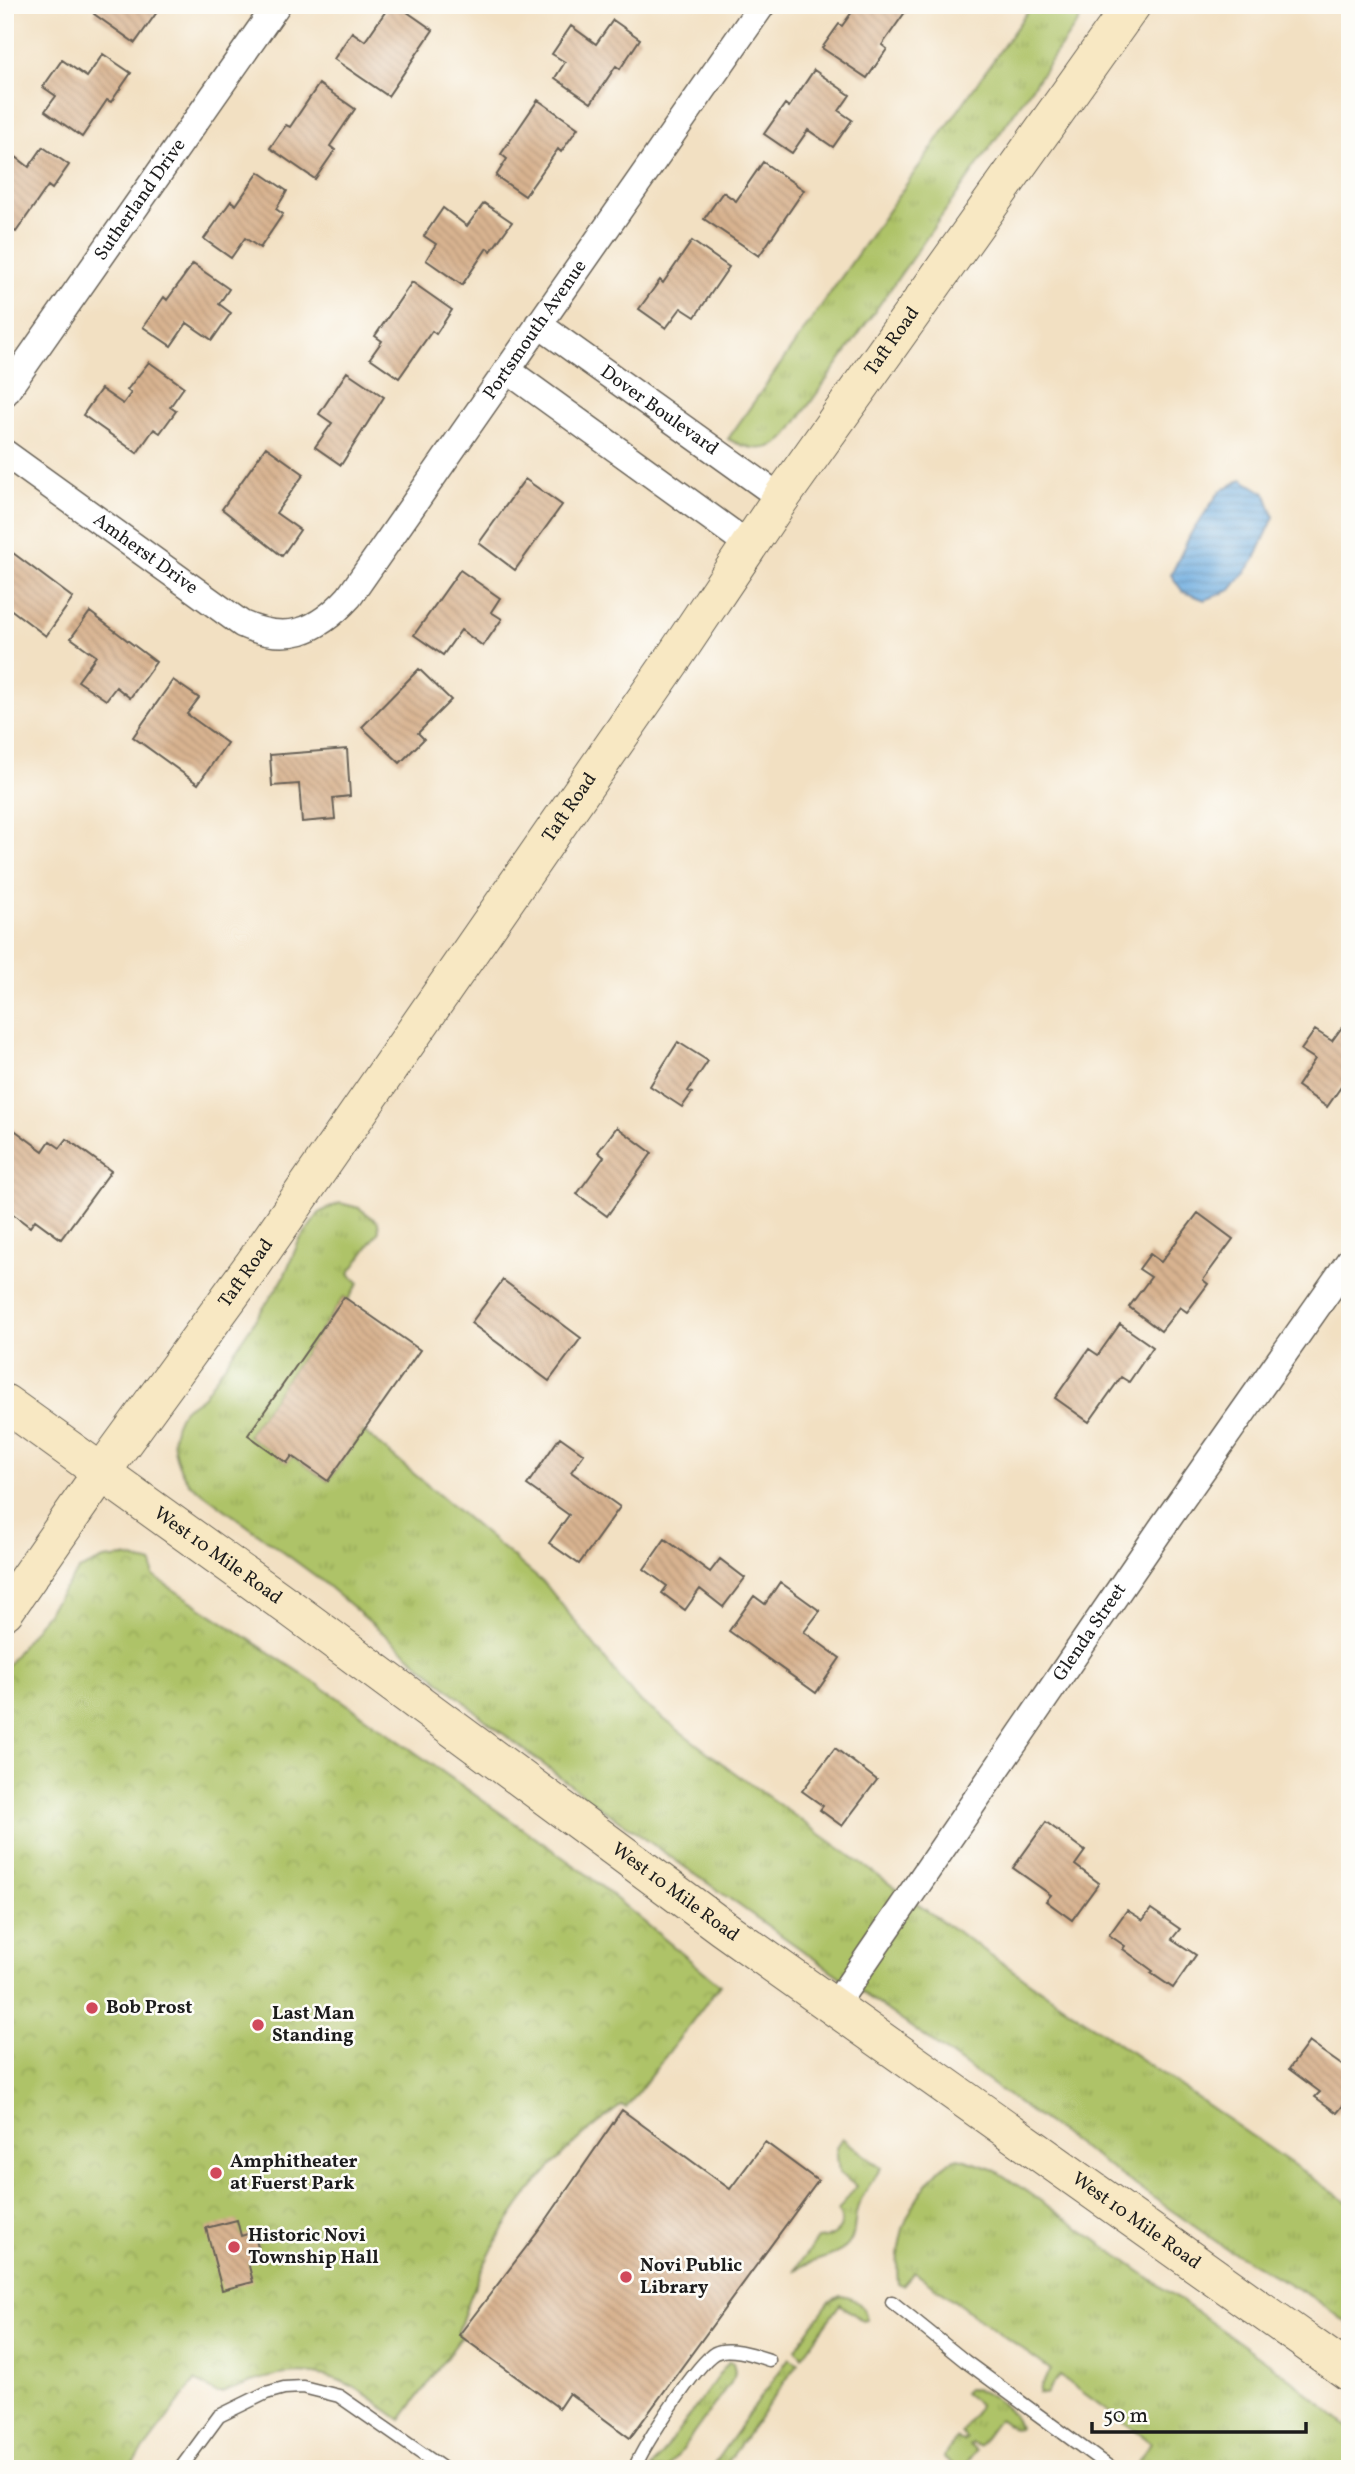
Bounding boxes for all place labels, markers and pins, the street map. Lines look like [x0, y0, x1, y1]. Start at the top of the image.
place label: Bob Prost [106, 1995, 192, 2021]
marker: Bob Prost [84, 2000, 100, 2016]
place label: Last Man Standing [272, 2001, 355, 2049]
marker: Last Man Standing [250, 2017, 266, 2033]
place label: Amphitheater at Fuerst Park [230, 2149, 358, 2197]
marker: Amphitheater at Fuerst Park [208, 2165, 224, 2181]
place label: Historic Novi Township Hall [248, 2223, 379, 2271]
marker: Historic Novi Township Hall [226, 2239, 242, 2255]
place label: Novi Public Library [640, 2253, 742, 2301]
marker: Novi Public Library [618, 2269, 634, 2285]

